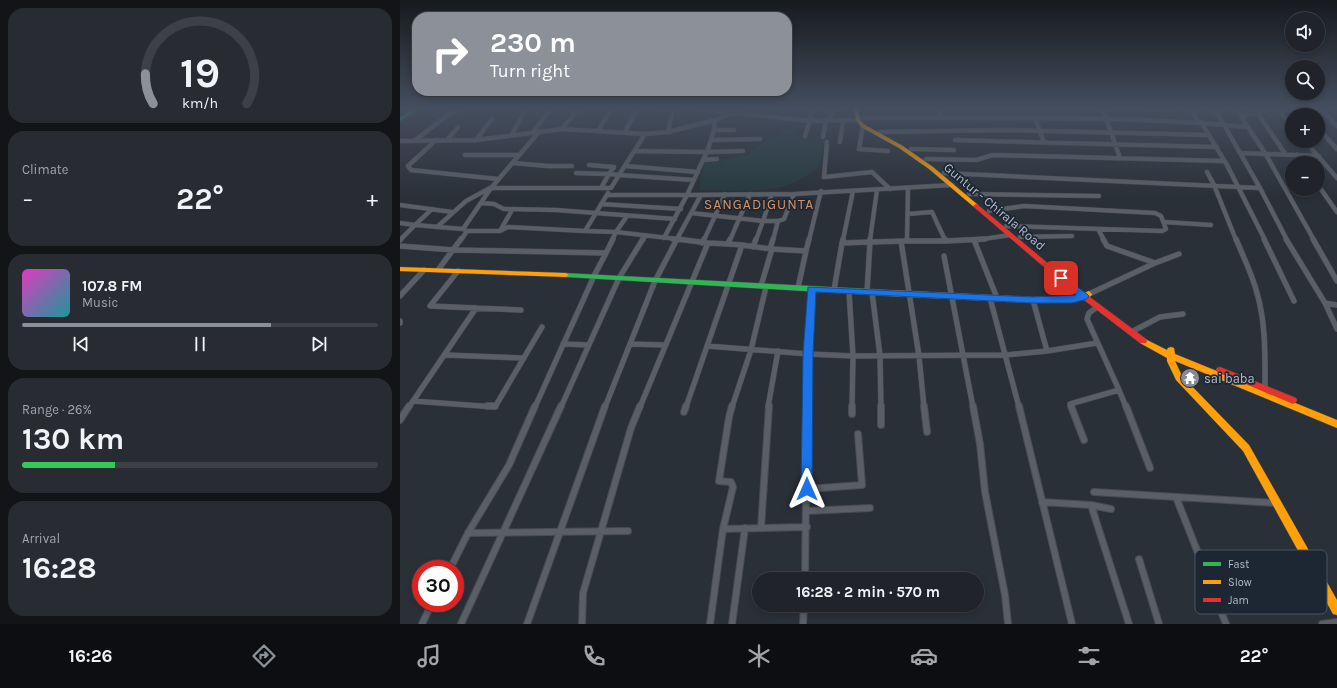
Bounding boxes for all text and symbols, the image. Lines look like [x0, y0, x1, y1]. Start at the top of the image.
map controls [1285, 12, 1325, 196]
button: sound [1285, 12, 1325, 52]
text: 230 m [490, 26, 576, 59]
icon: right [424, 28, 476, 80]
text: 19 [180, 48, 220, 96]
text: Turn right [490, 60, 570, 82]
button: search [1285, 60, 1325, 100]
text: km/h [182, 94, 218, 111]
button: + [1285, 108, 1325, 148]
button: − [1285, 156, 1325, 196]
street label: Guntur - Chirala Road [941, 160, 1048, 253]
text: Climate [22, 162, 68, 177]
text: 22° [176, 181, 224, 217]
text: − [22, 186, 34, 212]
text: + [366, 186, 378, 212]
district label: SANGADIGUNTA [704, 196, 814, 213]
pin [1044, 261, 1078, 295]
icon: arrive [1050, 267, 1072, 289]
text: 107.8 FM [82, 277, 142, 295]
text: Music [82, 295, 118, 310]
icon: previous [70, 333, 92, 355]
icon: pause [189, 333, 211, 355]
icon: next [308, 333, 330, 355]
temple icon: sai baba [1179, 367, 1201, 389]
place label: sai baba [1204, 371, 1255, 386]
text: Range · 26% [22, 402, 92, 417]
text: 130 km [22, 421, 124, 457]
position arrow [786, 468, 828, 510]
text: Arrival [22, 531, 60, 546]
text: 16:28 [22, 550, 97, 586]
legend [1195, 550, 1327, 614]
text: Fast [1228, 558, 1249, 571]
speed limit sign: 30 [412, 560, 464, 612]
text: Slow [1228, 576, 1252, 589]
text: 16:28 · 2 min · 570 m [796, 583, 940, 601]
text: Jam [1228, 594, 1249, 607]
icon: directions [250, 642, 278, 670]
icon: music [415, 642, 443, 670]
icon: phone [580, 642, 608, 670]
icon: climate [745, 642, 773, 670]
icon: car [910, 642, 938, 670]
icon: filters [1075, 642, 1103, 670]
text: 16:26 [69, 645, 113, 667]
text: 22° [1240, 645, 1268, 667]

